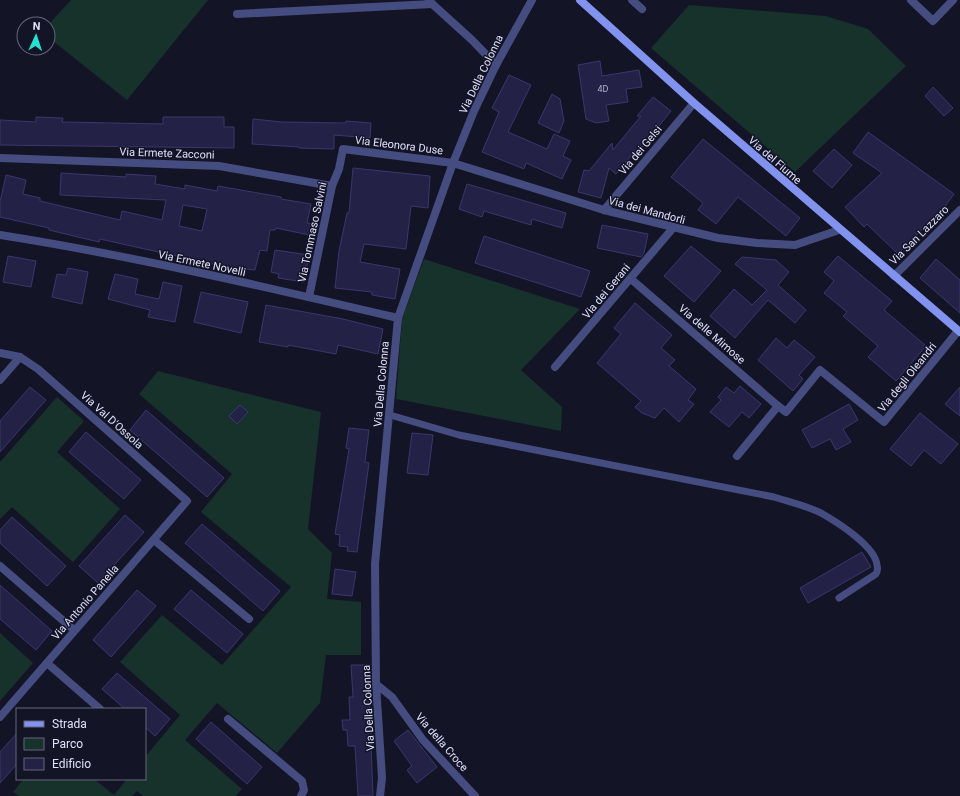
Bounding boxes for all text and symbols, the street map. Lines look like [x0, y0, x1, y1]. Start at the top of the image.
north arrow [16, 16, 56, 56]
text: N [32, 20, 41, 33]
street label: Via Della Colonna [457, 33, 506, 116]
house number: 4D [598, 84, 609, 94]
street label: Via dei Gelsi [616, 123, 665, 178]
street label: Via Eleonora Duse [354, 134, 444, 157]
street label: Via del Fiume [745, 134, 804, 187]
street label: Via Ermete Zacconi [119, 145, 215, 162]
street label: Via Tommaso Salvini [295, 181, 329, 284]
street label: Via dei Mandorli [607, 194, 687, 227]
street label: Via San Lazzaro [887, 203, 952, 268]
street label: Via Ermete Novelli [157, 248, 247, 279]
street label: Via dei Gerani [580, 261, 633, 321]
street label: Via delle Mimose [676, 302, 748, 367]
street label: Via degli Oleandri [875, 340, 939, 415]
street label: Via Della Colonna [371, 341, 392, 427]
street label: Via Val D'Ossola [78, 389, 146, 452]
street label: Via Antonio Panella [49, 562, 122, 643]
street label: Via Della Colonna [360, 665, 377, 751]
legend [16, 708, 146, 780]
street label: Via della Croce [413, 710, 471, 774]
text: Strada [52, 717, 87, 731]
text: Parco [52, 737, 83, 751]
text: Edificio [52, 757, 91, 771]

